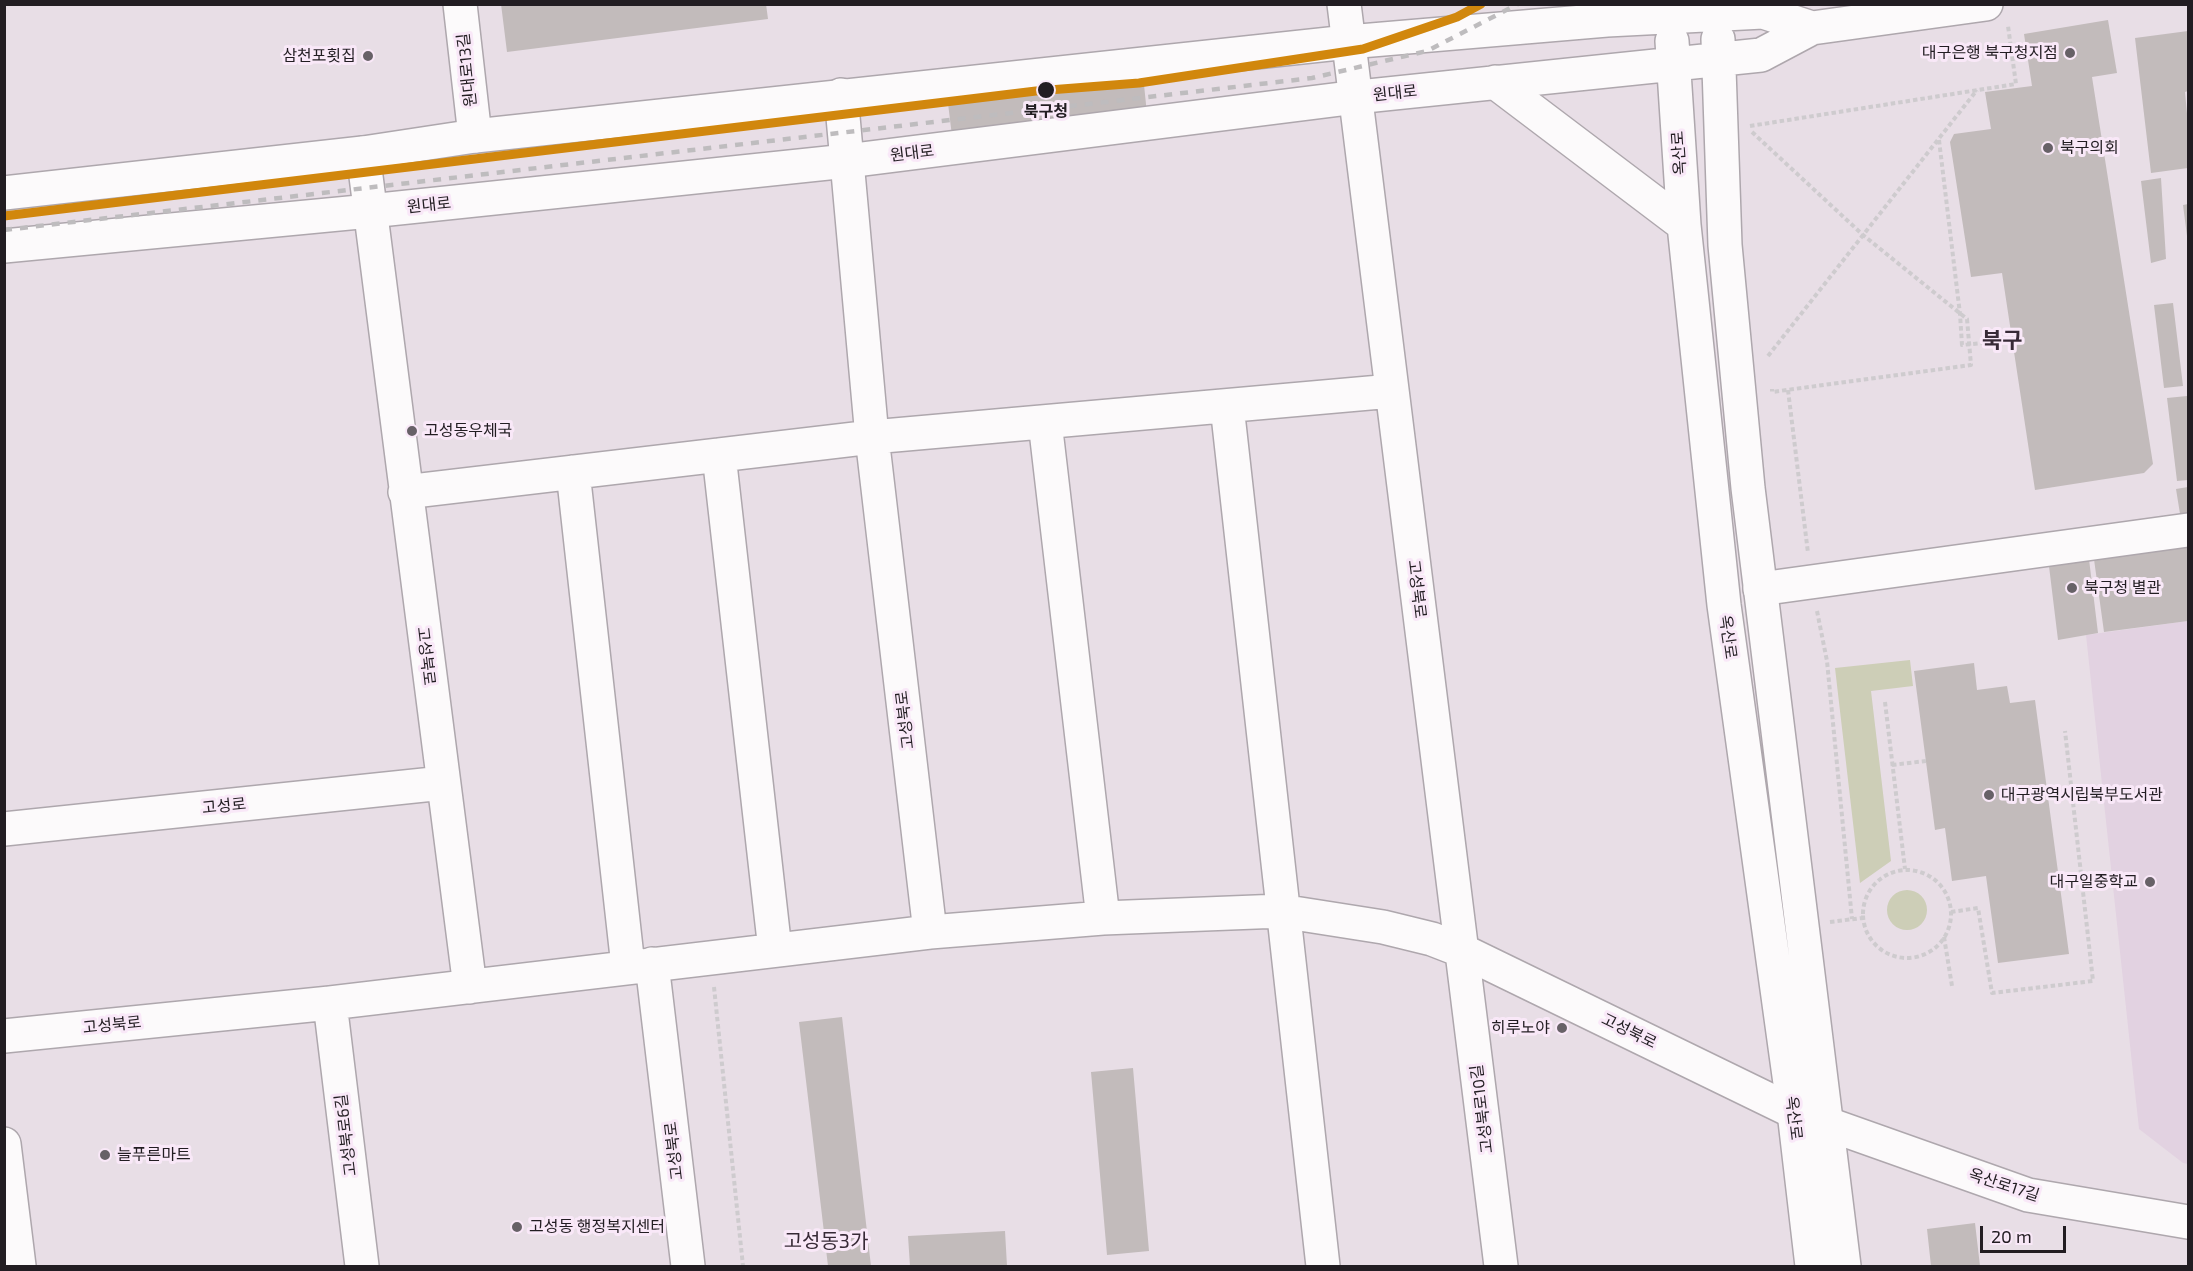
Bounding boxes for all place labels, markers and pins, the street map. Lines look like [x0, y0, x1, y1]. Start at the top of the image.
place label: 대구은행 북구청지점 [1922, 43, 2058, 63]
place label: 삼천포횟집 [282, 46, 356, 66]
marker: 대구은행 북구청지점 [2063, 46, 2077, 60]
marker: 삼천포횟집 [361, 49, 375, 63]
marker: 북구청 [1036, 80, 1056, 100]
place label: 북구청 [1024, 102, 1068, 122]
place label: 북구의회 [2060, 138, 2119, 158]
marker: 북구의회 [2041, 141, 2055, 155]
place label: 고성동우체국 [424, 421, 512, 441]
marker: 고성동우체국 [405, 424, 419, 438]
place label: 북구청 별관 [2084, 578, 2161, 598]
marker: 북구청 별관 [2065, 581, 2079, 595]
place label: 대구광역시립북부도서관 [2001, 785, 2163, 805]
marker: 대구광역시립북부도서관 [1982, 788, 1996, 802]
place label: 대구일중학교 [2050, 872, 2138, 892]
marker: 대구일중학교 [2143, 875, 2157, 889]
place label: 히루노야 [1491, 1018, 1550, 1038]
marker: 히루노야 [1555, 1021, 1569, 1035]
place label: 늘푸른마트 [117, 1145, 191, 1165]
marker: 늘푸른마트 [98, 1148, 112, 1162]
place label: 고성동 행정복지센터 [529, 1217, 665, 1237]
marker: 고성동 행정복지센터 [510, 1220, 524, 1234]

